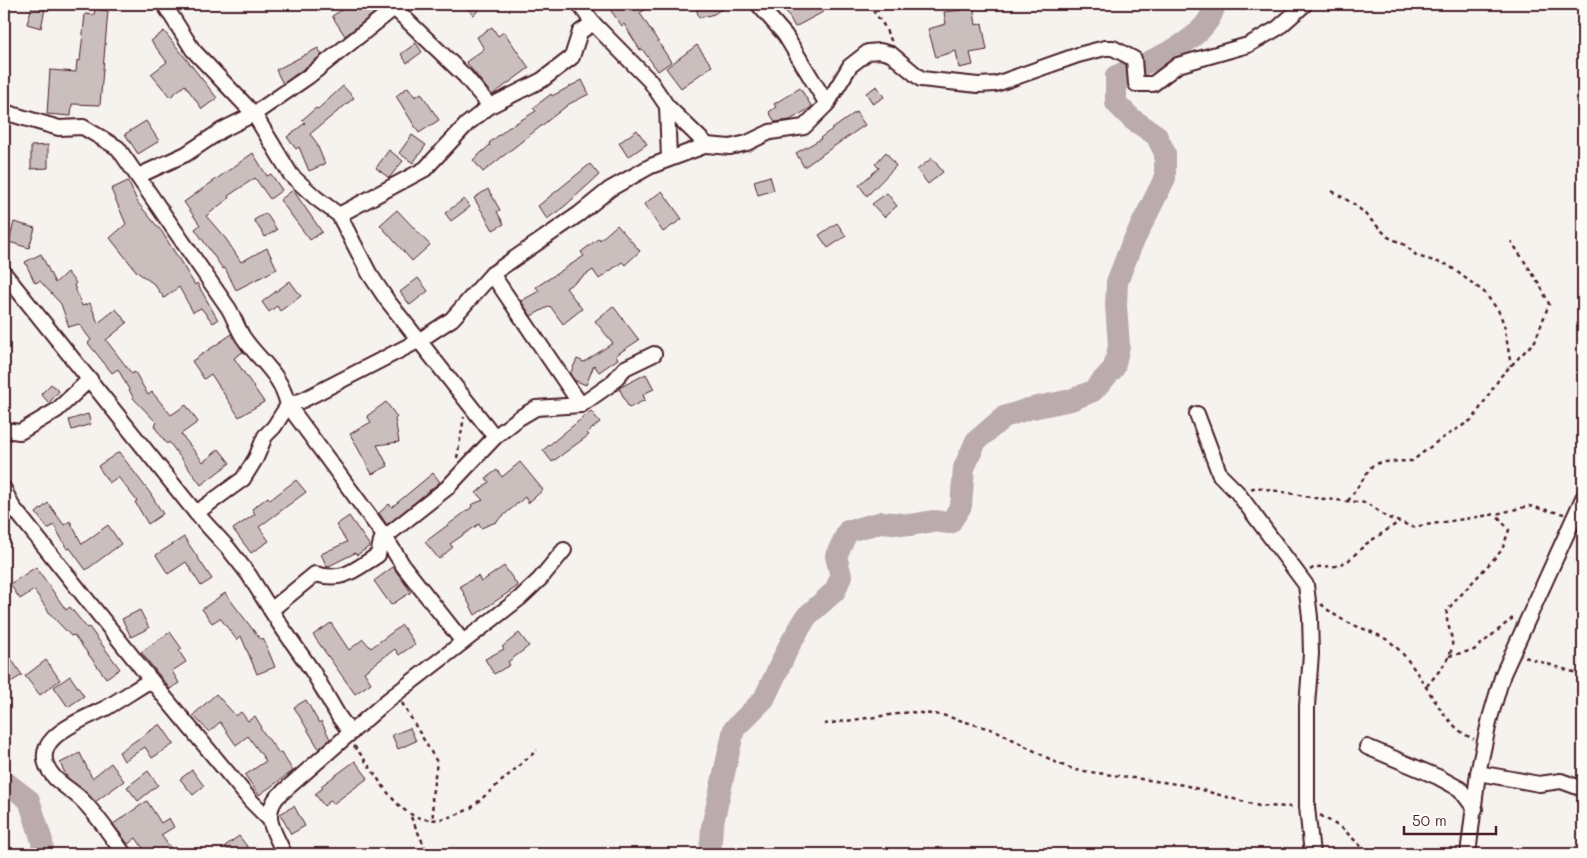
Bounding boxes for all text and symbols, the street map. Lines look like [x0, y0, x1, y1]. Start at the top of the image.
scale bar [1404, 803, 1497, 835]
text: 50 m [1412, 810, 1447, 830]

